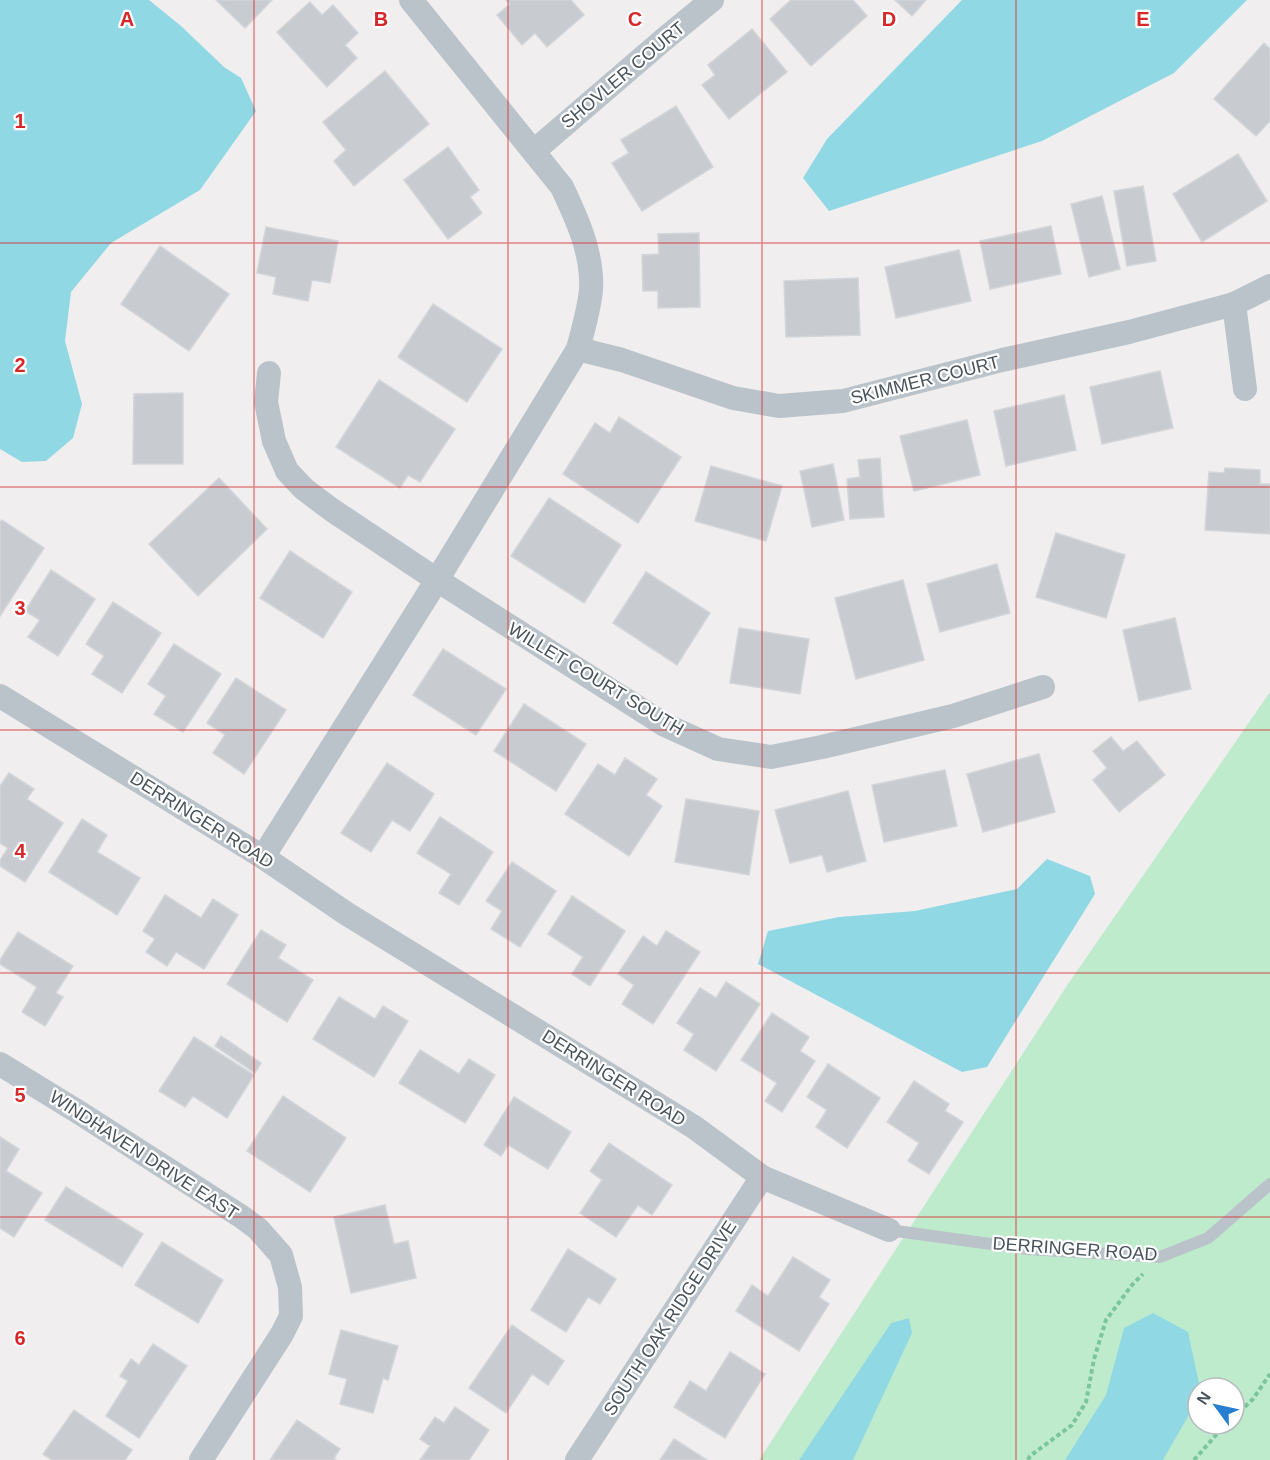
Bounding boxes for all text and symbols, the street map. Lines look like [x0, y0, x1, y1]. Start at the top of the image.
text: A [120, 8, 134, 30]
text: B [374, 8, 388, 30]
text: D [882, 8, 896, 30]
text: E [1136, 8, 1150, 30]
street label: SHOVLER COURT [557, 17, 689, 133]
text: 1 [14, 110, 26, 132]
street label: SKIMMER COURT [849, 352, 1001, 408]
text: 2 [14, 354, 26, 376]
text: 3 [14, 597, 26, 619]
street label: WILLET COURT SOUTH [505, 619, 687, 739]
street label: DERRINGER ROAD [127, 768, 277, 872]
text: 4 [14, 840, 26, 862]
street label: DERRINGER ROAD [539, 1026, 689, 1130]
text: 5 [14, 1084, 26, 1106]
street label: WINDHAVEN DRIVE EAST [46, 1087, 242, 1223]
street label: SOUTH OAK RIDGE DRIVE [600, 1217, 740, 1419]
street label: DERRINGER ROAD [992, 1233, 1158, 1265]
text: 6 [14, 1327, 26, 1349]
north arrow [1186, 1376, 1246, 1436]
text: N [1194, 1389, 1214, 1408]

